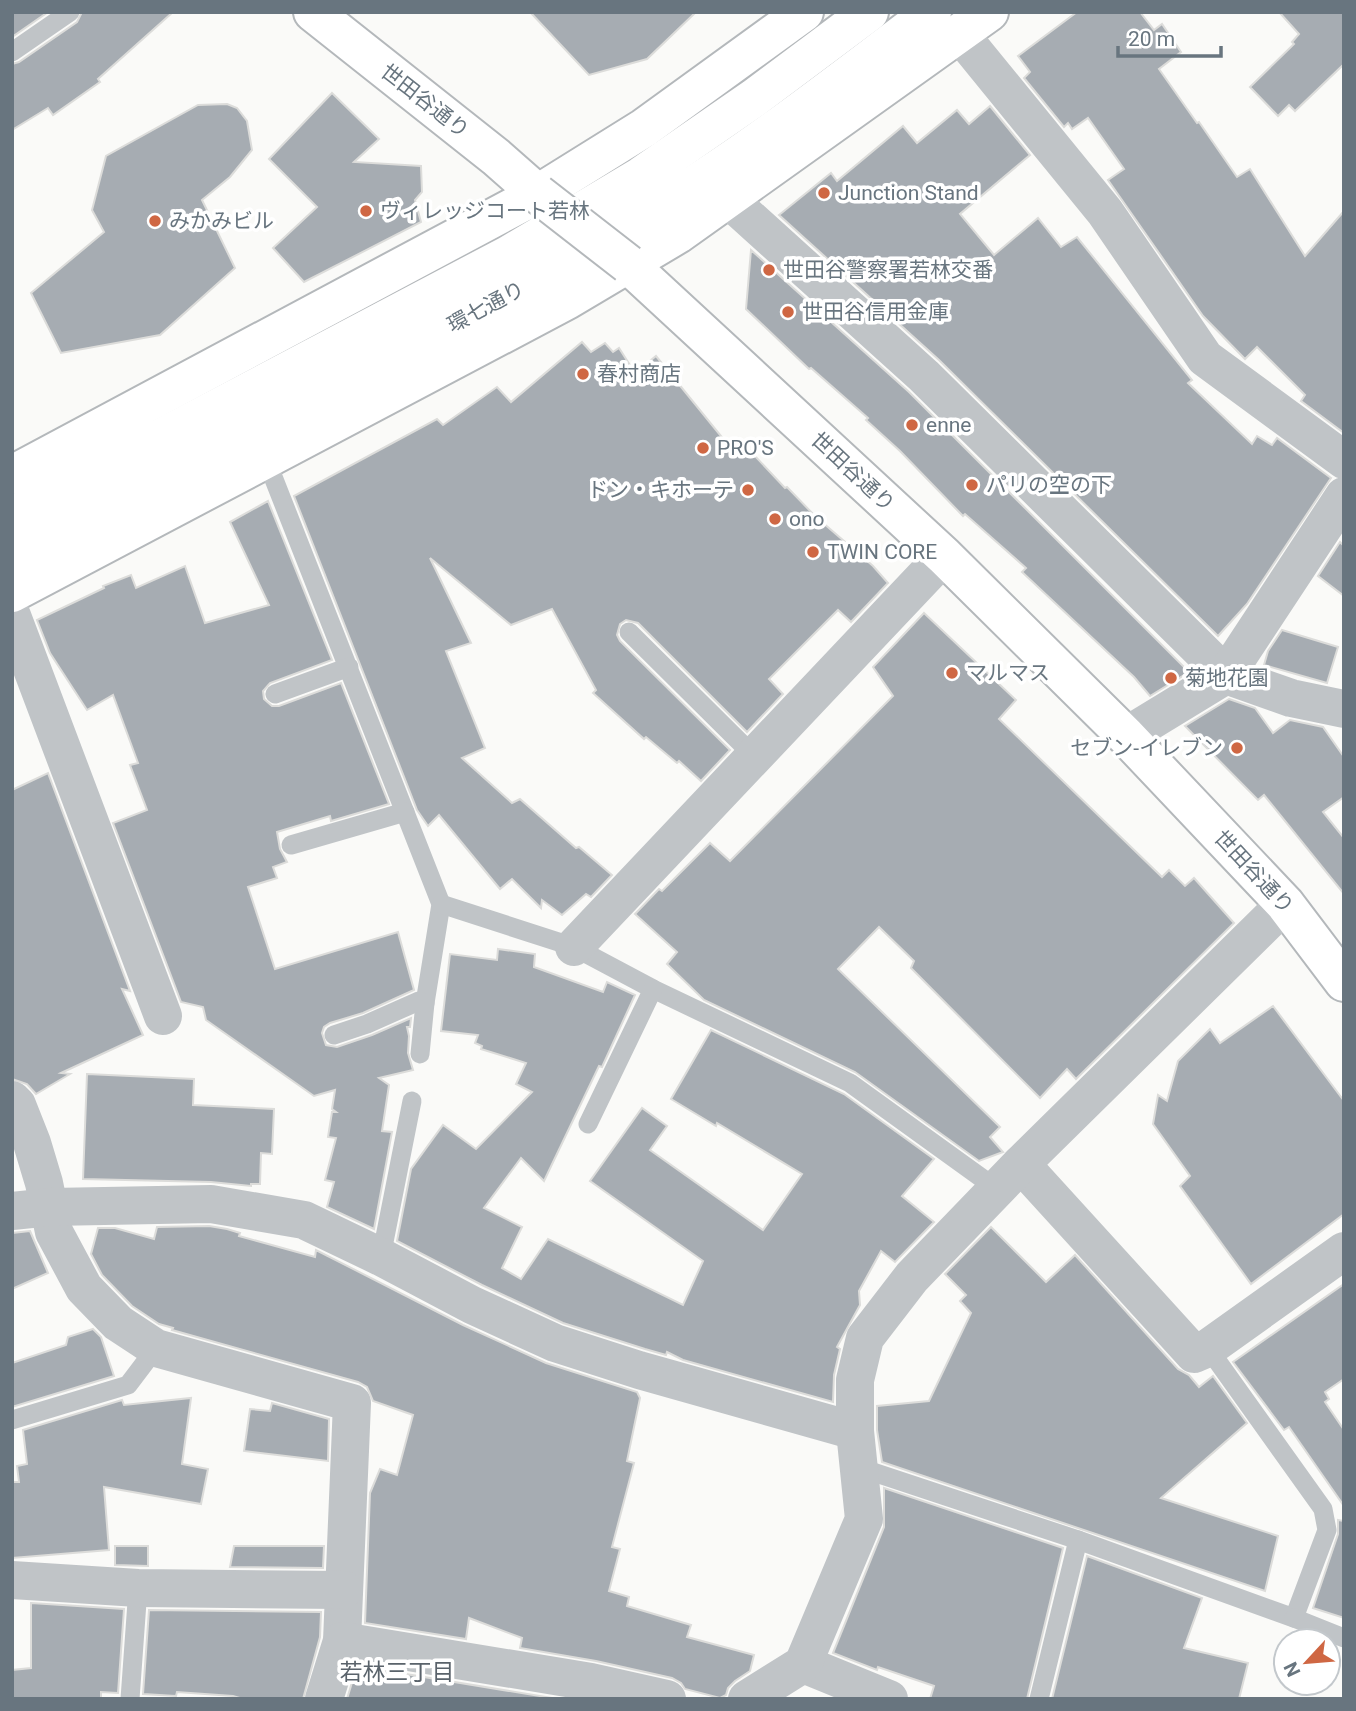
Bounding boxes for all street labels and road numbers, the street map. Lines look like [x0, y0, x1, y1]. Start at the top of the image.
street label: 世田谷通り [376, 59, 474, 143]
street label: 環七通り [443, 277, 529, 337]
street label: 世田谷通り [806, 427, 900, 517]
street label: 世田谷通り [1209, 825, 1299, 919]

